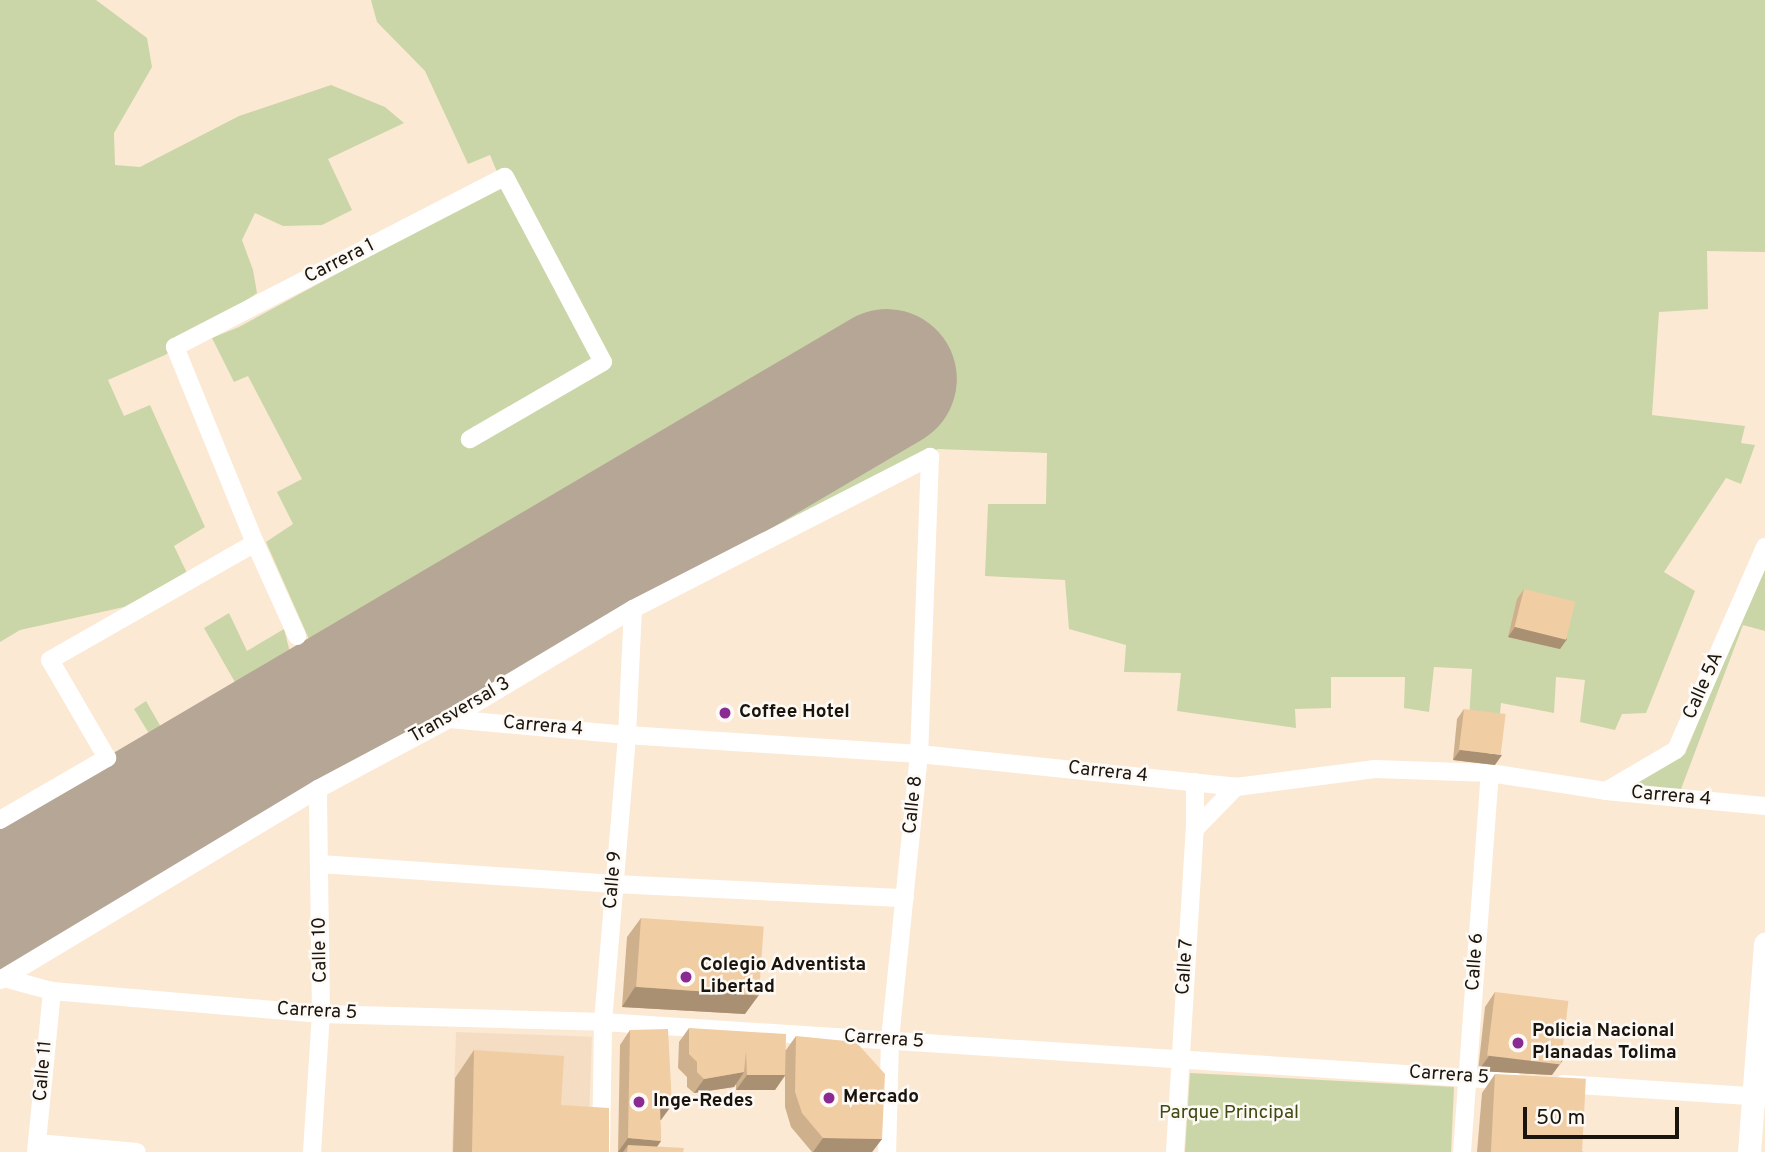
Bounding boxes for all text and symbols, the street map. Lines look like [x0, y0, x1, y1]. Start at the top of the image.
street label: Carrera 1 [301, 235, 379, 289]
street label: Calle 5A [1679, 649, 1729, 723]
street label: Transversal 3 [405, 673, 515, 749]
place label: Coffee Hotel [739, 702, 850, 724]
marker: Coffee Hotel [717, 705, 733, 721]
street label: Carrera 4 [502, 712, 584, 742]
street label: Carrera 4 [1067, 757, 1149, 789]
street label: Calle 8 [900, 775, 928, 835]
street label: Carrera 4 [1630, 782, 1712, 812]
street label: Calle 9 [600, 850, 628, 910]
street label: Calle 10 [309, 917, 333, 983]
street label: Calle 6 [1463, 932, 1489, 992]
street label: Calle 7 [1173, 938, 1199, 996]
place label: Colegio Adventista Libertad [700, 955, 867, 999]
marker: Colegio Adventista Libertad [678, 969, 694, 985]
street label: Carrera 5 [276, 999, 358, 1025]
place label: Policia Nacional Planadas Tolima [1532, 1021, 1677, 1065]
street label: Carrera 5 [843, 1026, 925, 1054]
marker: Policia Nacional Planadas Tolima [1510, 1035, 1526, 1051]
street label: Calle 11 [30, 1040, 58, 1102]
street label: Carrera 5 [1408, 1062, 1490, 1090]
place label: Mercado [843, 1087, 919, 1109]
marker: Mercado [821, 1090, 837, 1106]
place label: Inge-Redes [653, 1091, 753, 1113]
scale bar [1527, 1092, 1683, 1136]
marker: Inge-Redes [631, 1094, 647, 1110]
park label: Parque Principal [1159, 1103, 1299, 1125]
text: 50 m [1536, 1105, 1585, 1132]

